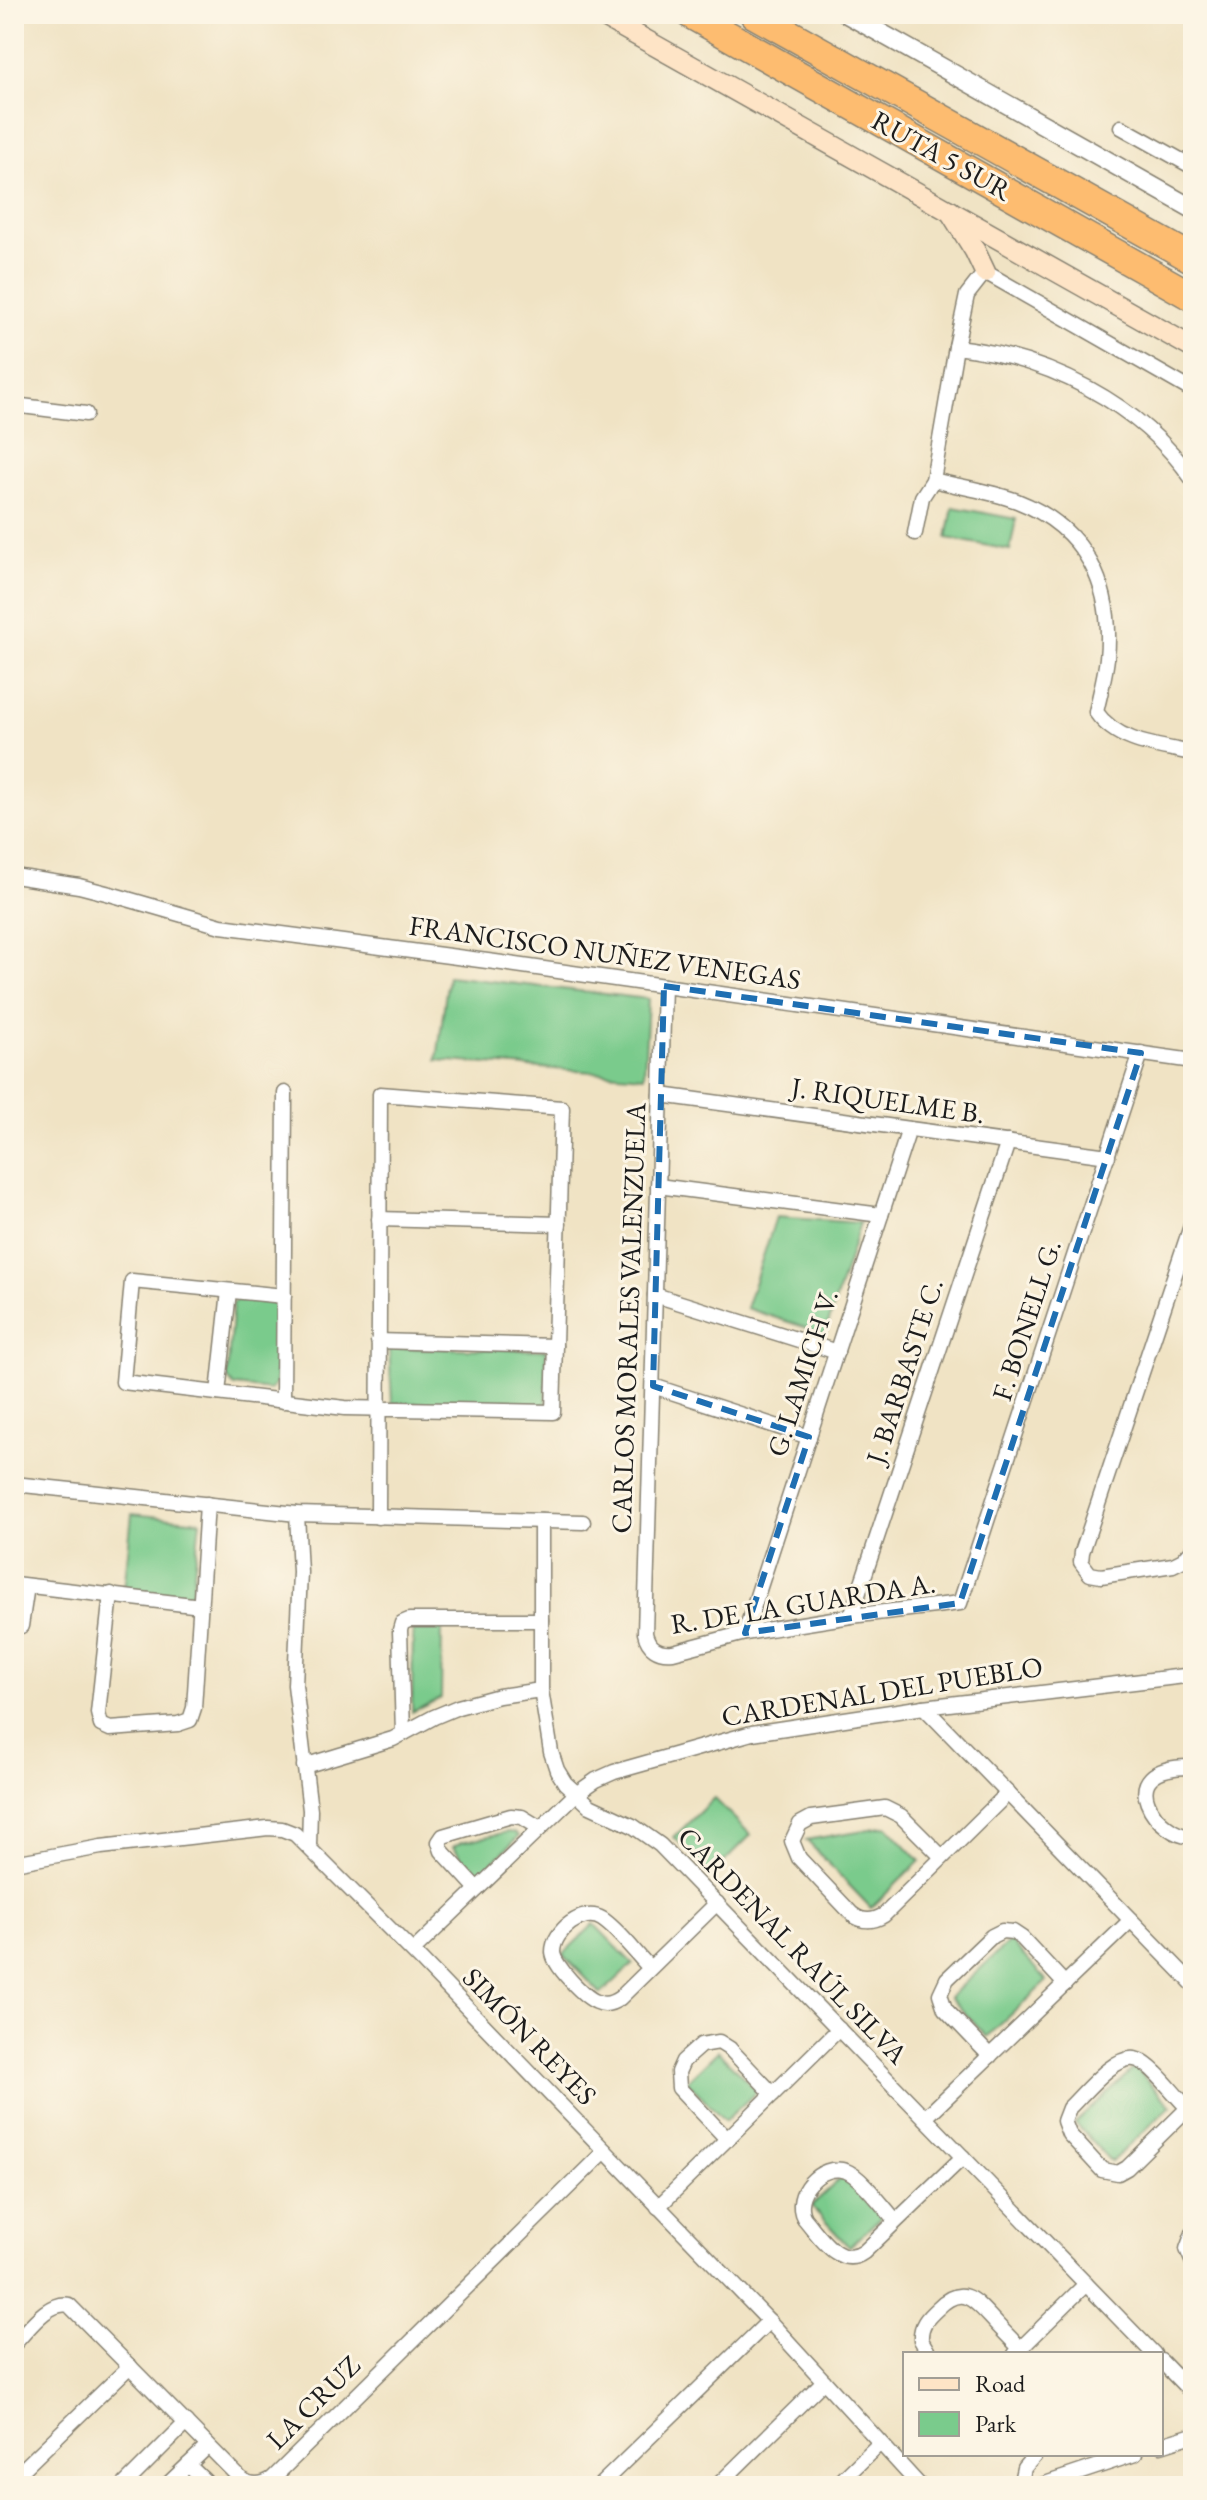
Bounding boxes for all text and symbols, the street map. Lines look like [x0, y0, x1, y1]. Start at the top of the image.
street label: RUTA 5 SUR [866, 102, 1019, 209]
street label: FRANCISCO NUÑEZ VENEGAS [407, 907, 803, 997]
street label: J. RIQUELME B. [787, 1068, 987, 1131]
street label: CARLOS MORALES VALENZUELA [602, 1101, 654, 1534]
street label: F. BONELL G. [983, 1235, 1069, 1405]
street label: J. BARBASTE C. [856, 1274, 951, 1470]
street label: G. LAMICH V. [758, 1285, 846, 1461]
street label: R. DE LA GUARDA A. [668, 1564, 938, 1642]
street label: CARDENAL DEL PUEBLO [719, 1648, 1045, 1734]
street label: CARDENAL RAÚL SILVA [670, 1819, 916, 2072]
street label: SIMÓN REYES [455, 1960, 605, 2112]
street label: LA CRUZ [258, 2347, 368, 2457]
legend [903, 2352, 1163, 2456]
text: Road [975, 2368, 1026, 2399]
text: Park [975, 2408, 1017, 2439]

